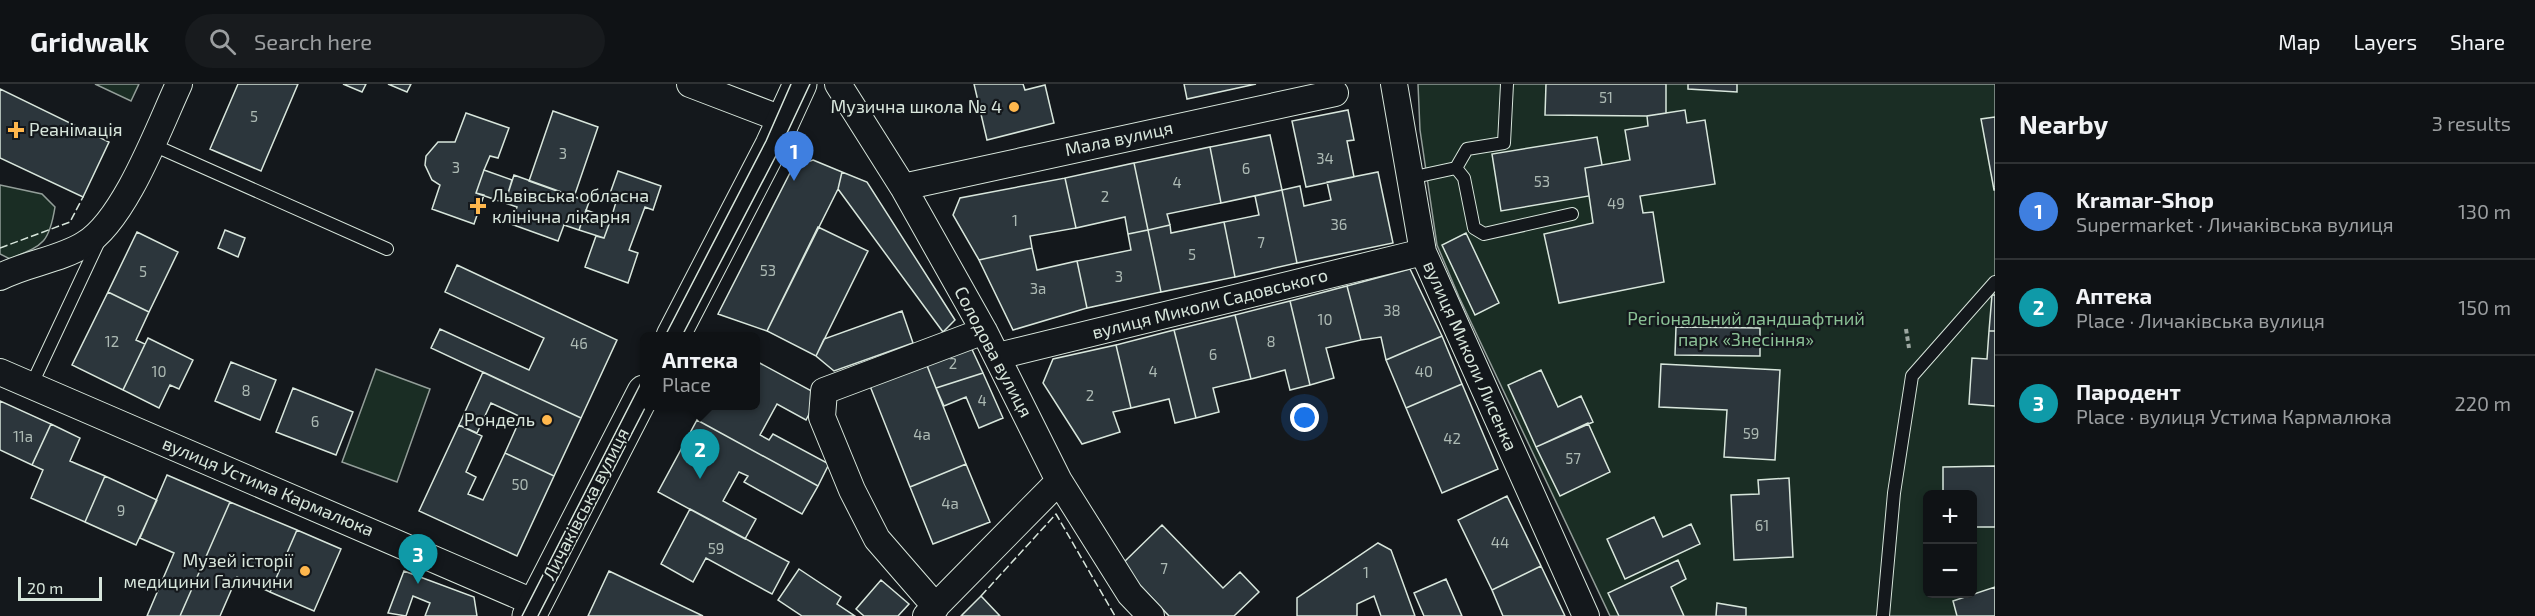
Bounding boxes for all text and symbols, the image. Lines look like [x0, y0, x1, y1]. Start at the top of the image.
search box [185, 14, 605, 68]
text: Gridwalk [30, 24, 149, 58]
icon: search [206, 25, 239, 58]
text: Search here [254, 28, 372, 54]
text: Map [2278, 29, 2320, 54]
text: Layers [2353, 29, 2417, 54]
text: Share [2450, 29, 2505, 54]
house number: 51 [1599, 88, 1613, 106]
place label: Музична школа № 4 [831, 95, 1002, 117]
marker: Музична школа № 4 [1007, 100, 1021, 114]
house number: 5 [250, 107, 258, 125]
text: Nearby [2019, 108, 2108, 139]
text: 3 results [2432, 111, 2511, 135]
street label: Мала вулиця [1063, 116, 1175, 160]
place label: Реанімація [29, 118, 122, 140]
marker: Реанімація [7, 121, 25, 139]
pin: 1 [774, 132, 814, 181]
house number: 3 [559, 144, 567, 162]
house number: 34 [1316, 149, 1334, 167]
house number: 3 [452, 158, 460, 176]
house number: 6 [1242, 159, 1250, 177]
house number: 53 [1534, 172, 1550, 190]
house number: 4 [1172, 173, 1182, 191]
place label: Львівська обласна клінічна лікарня [492, 184, 649, 227]
text: Kramar-Shop [2076, 186, 2214, 212]
house number: 2 [1101, 187, 1109, 205]
house number: 49 [1607, 194, 1625, 212]
marker: Львівська обласна клінічна лікарня [469, 197, 487, 215]
text: 1 [2034, 199, 2043, 223]
text: 130 m [2458, 199, 2511, 223]
house number: 1 [1012, 211, 1018, 229]
text: Supermarket · Личаківська вулиця [2076, 212, 2394, 236]
house number: 36 [1331, 215, 1347, 233]
house number: 7 [1257, 233, 1265, 251]
house number: 5 [1188, 245, 1196, 263]
street label: вулиця Миколи Лисенка [1419, 257, 1523, 454]
house number: 53 [760, 261, 776, 279]
house number: 5 [139, 262, 147, 280]
street label: вулиця Миколи Садовського [1090, 263, 1330, 343]
house number: 3 [1115, 267, 1123, 285]
house number: 3а [1030, 279, 1046, 297]
street label: Солодова вулиця [950, 282, 1038, 421]
text: Аптека [2076, 282, 2152, 308]
text: 2 [2033, 295, 2044, 319]
text: 150 m [2458, 295, 2511, 319]
house number: 38 [1383, 301, 1401, 319]
park label: Регіональний ландшафтний парк «Знесіння» [1627, 307, 1865, 350]
text: Place · Личаківська вулиця [2076, 308, 2325, 332]
house number: 10 [1317, 310, 1333, 328]
house number: 12 [105, 332, 119, 350]
popup [640, 332, 760, 410]
house number: 8 [1266, 332, 1276, 350]
house number: 46 [570, 334, 588, 352]
house number: 6 [1209, 345, 1217, 363]
text: Аптека [662, 346, 738, 372]
house number: 2 [949, 354, 957, 372]
house number: 10 [151, 362, 167, 380]
house number: 4 [1148, 362, 1158, 380]
house number: 40 [1415, 362, 1433, 380]
text: Place [662, 372, 711, 396]
text: Пародент [2076, 378, 2181, 404]
house number: 8 [241, 381, 251, 399]
house number: 2 [1086, 386, 1094, 404]
house number: 4 [977, 391, 987, 409]
text: 3 [2033, 391, 2044, 415]
text: 220 m [2454, 391, 2511, 415]
your location [1290, 403, 1319, 432]
text: Place · вулиця Устима Кармалюка [2076, 404, 2392, 428]
place label: Рондель [464, 408, 535, 430]
house number: 6 [311, 412, 319, 430]
marker: Рондель [540, 413, 554, 427]
street label: Личаківська вулиця [537, 424, 633, 583]
house number: 59 [1743, 424, 1759, 442]
house number: 4а [913, 425, 931, 443]
house number: 11а [13, 427, 33, 445]
house number: 42 [1443, 429, 1461, 447]
pin: 2 [680, 430, 720, 479]
street label: вулиця Устима Кармалюка [159, 431, 377, 541]
house number: 57 [1565, 449, 1581, 467]
house number: 50 [511, 475, 529, 493]
map controls [1923, 490, 1977, 598]
button: + [1923, 490, 1977, 544]
house number: 4а [941, 494, 959, 512]
house number: 9 [117, 501, 125, 519]
house number: 61 [1755, 516, 1769, 534]
house number: 44 [1491, 533, 1509, 551]
pin: 3 [398, 534, 438, 584]
house number: 59 [708, 539, 724, 557]
button: − [1923, 544, 1977, 598]
place label: Музей історії медицини Галичини [124, 549, 293, 592]
house number: 7 [1160, 559, 1168, 577]
house number: 1 [1363, 563, 1369, 581]
marker: Музей історії медицини Галичини [298, 564, 312, 578]
scale bar [18, 574, 102, 602]
text: 20 m [27, 578, 63, 597]

